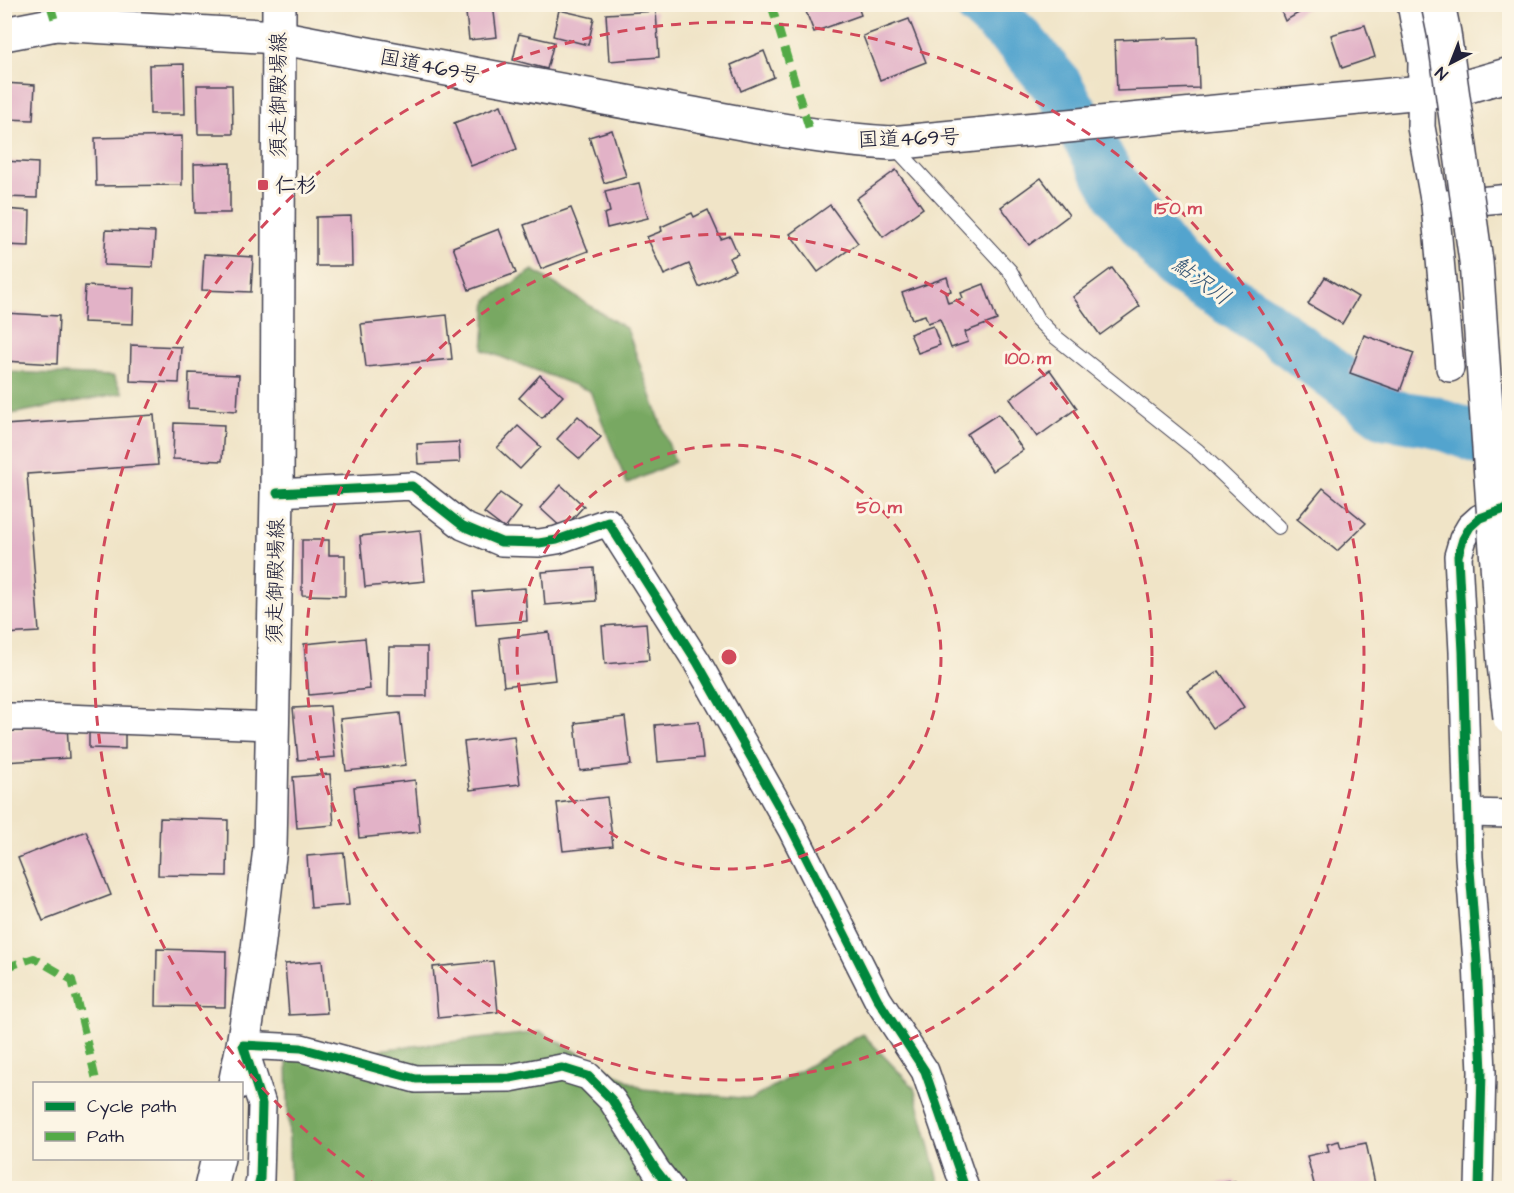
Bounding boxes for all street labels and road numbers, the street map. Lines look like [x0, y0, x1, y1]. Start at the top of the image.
street label: 須走御殿場線 [264, 32, 293, 158]
street label: 国道469号 [377, 42, 483, 90]
street label: 国道469号 [857, 122, 961, 155]
street label: 須走御殿場線 [260, 518, 291, 644]

